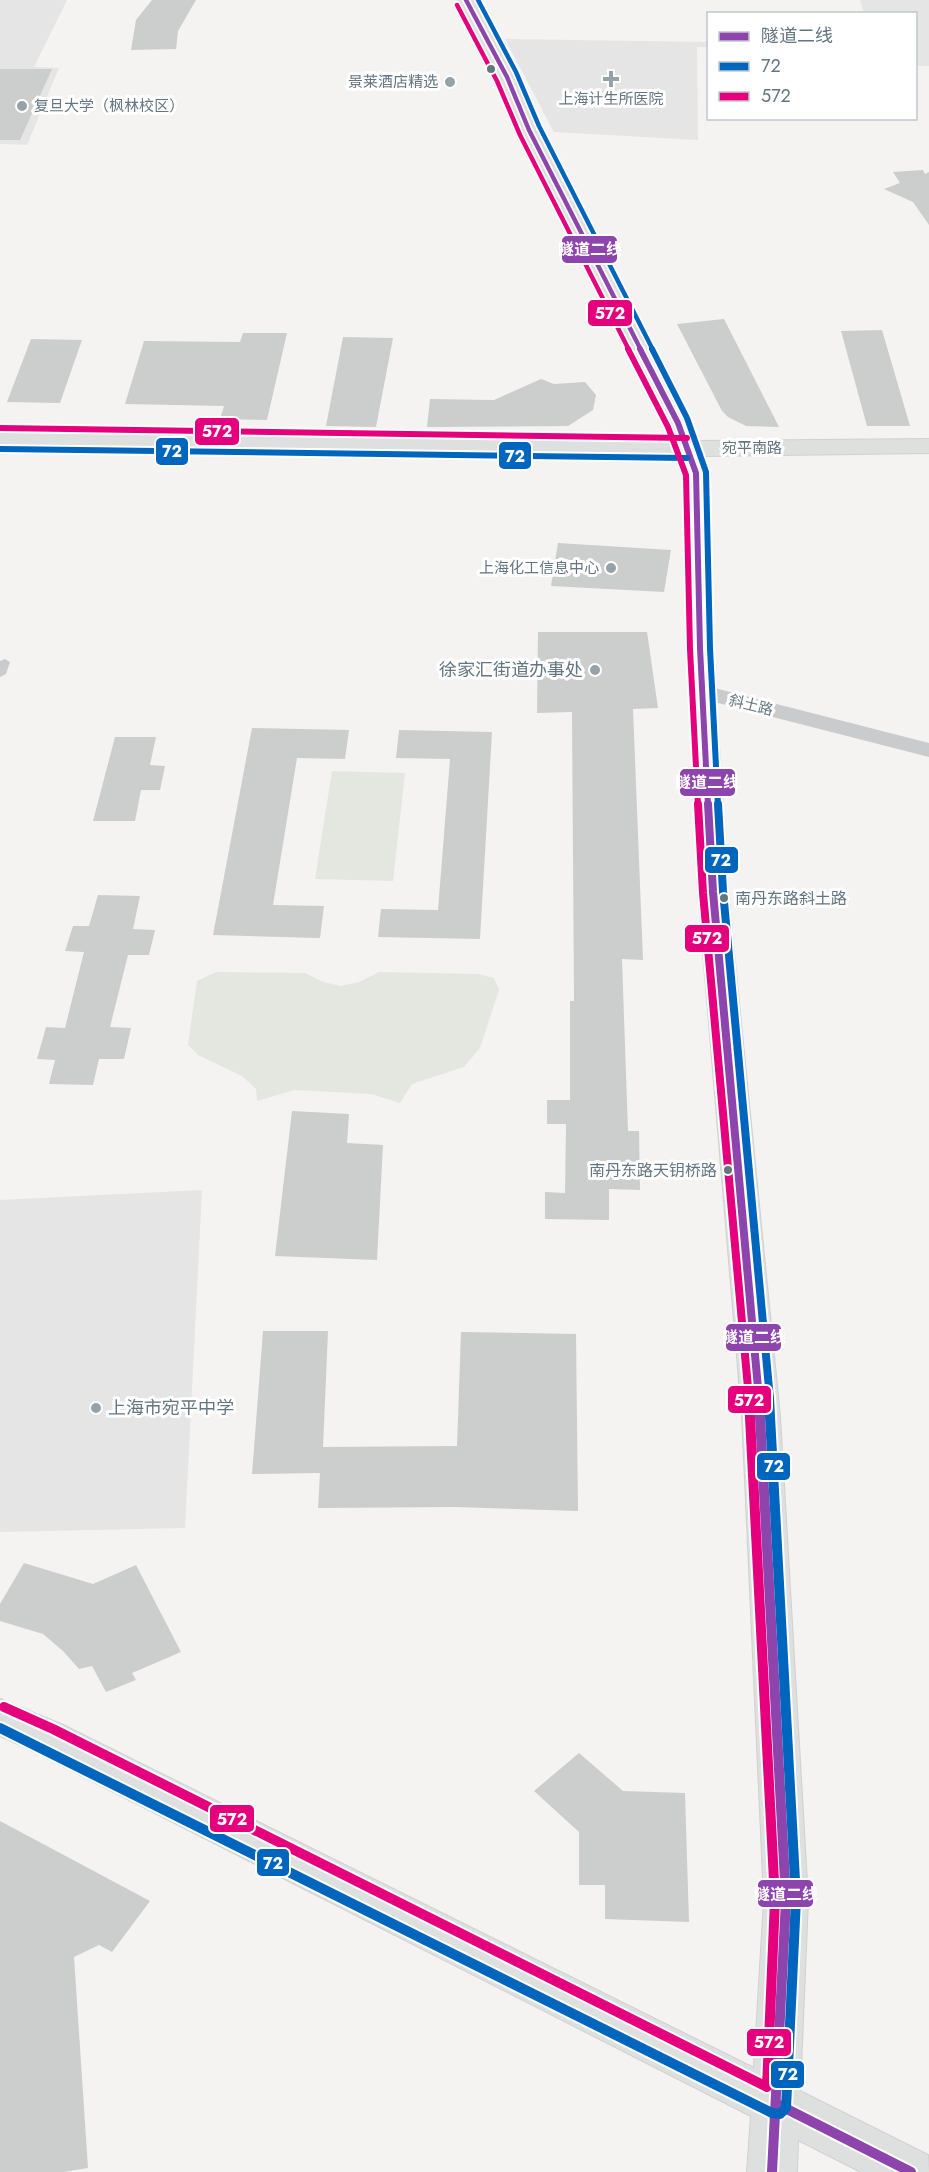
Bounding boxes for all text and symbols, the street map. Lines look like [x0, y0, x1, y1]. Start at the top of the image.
legend [707, 12, 917, 120]
text: 隧道二线 [761, 23, 833, 49]
text: 72 [761, 53, 781, 79]
unlabelled marker [485, 63, 497, 75]
marker: 上海计生所医院 [602, 70, 620, 88]
place label: 景莱酒店精选 [348, 71, 438, 93]
marker: 景莱酒店精选 [443, 75, 457, 89]
text: 572 [761, 83, 791, 109]
place label: 上海计生所医院 [558, 88, 664, 110]
place label: 复旦大学（枫林校区） [34, 95, 184, 117]
marker: 复旦大学（枫林校区） [15, 99, 29, 113]
line badge: 隧道二线 [561, 235, 618, 264]
text: 隧道二线 [558, 238, 622, 261]
line badge: 572 [587, 299, 633, 327]
text: 572 [595, 302, 625, 325]
line badge: 572 [194, 417, 240, 446]
text: 572 [202, 420, 232, 443]
line badge: 72 [155, 437, 189, 466]
street label: 宛平南路 [722, 437, 782, 459]
text: 72 [162, 440, 182, 463]
line badge: 72 [498, 441, 532, 470]
text: 72 [505, 445, 525, 468]
place label: 上海化工信息中心 [479, 557, 599, 579]
marker: 上海化工信息中心 [604, 561, 618, 575]
place label: 徐家汇街道办事处 [439, 657, 583, 683]
marker: 徐家汇街道办事处 [588, 663, 602, 677]
street label: 斜土路 [726, 689, 776, 721]
line badge: 隧道二线 [679, 768, 736, 797]
text: 隧道二线 [675, 771, 739, 794]
line badge: 72 [704, 846, 739, 874]
text: 72 [711, 849, 731, 872]
place label: 南丹东路斜土路 [735, 887, 847, 910]
marker: 南丹东路斜土路 [718, 892, 730, 904]
line badge: 572 [684, 924, 730, 953]
text: 572 [692, 927, 722, 950]
place label: 南丹东路天钥桥路 [589, 1159, 717, 1182]
marker: 南丹东路天钥桥路 [722, 1164, 734, 1176]
line badge: 隧道二线 [725, 1323, 782, 1352]
text: 隧道二线 [722, 1326, 786, 1349]
line badge: 572 [727, 1385, 772, 1414]
text: 572 [734, 1389, 764, 1412]
place label: 上海市宛平中学 [108, 1395, 234, 1421]
marker: 上海市宛平中学 [89, 1401, 103, 1415]
line badge: 72 [756, 1452, 791, 1481]
text: 72 [764, 1455, 784, 1478]
line badge: 572 [209, 1804, 255, 1833]
text: 572 [217, 1808, 247, 1831]
line badge: 72 [256, 1848, 290, 1877]
text: 72 [263, 1852, 283, 1875]
line badge: 隧道二线 [757, 1879, 814, 1908]
text: 隧道二线 [754, 1883, 818, 1906]
line badge: 572 [746, 2028, 792, 2057]
text: 572 [754, 2031, 784, 2054]
line badge: 72 [770, 2060, 805, 2089]
text: 72 [778, 2063, 798, 2086]

